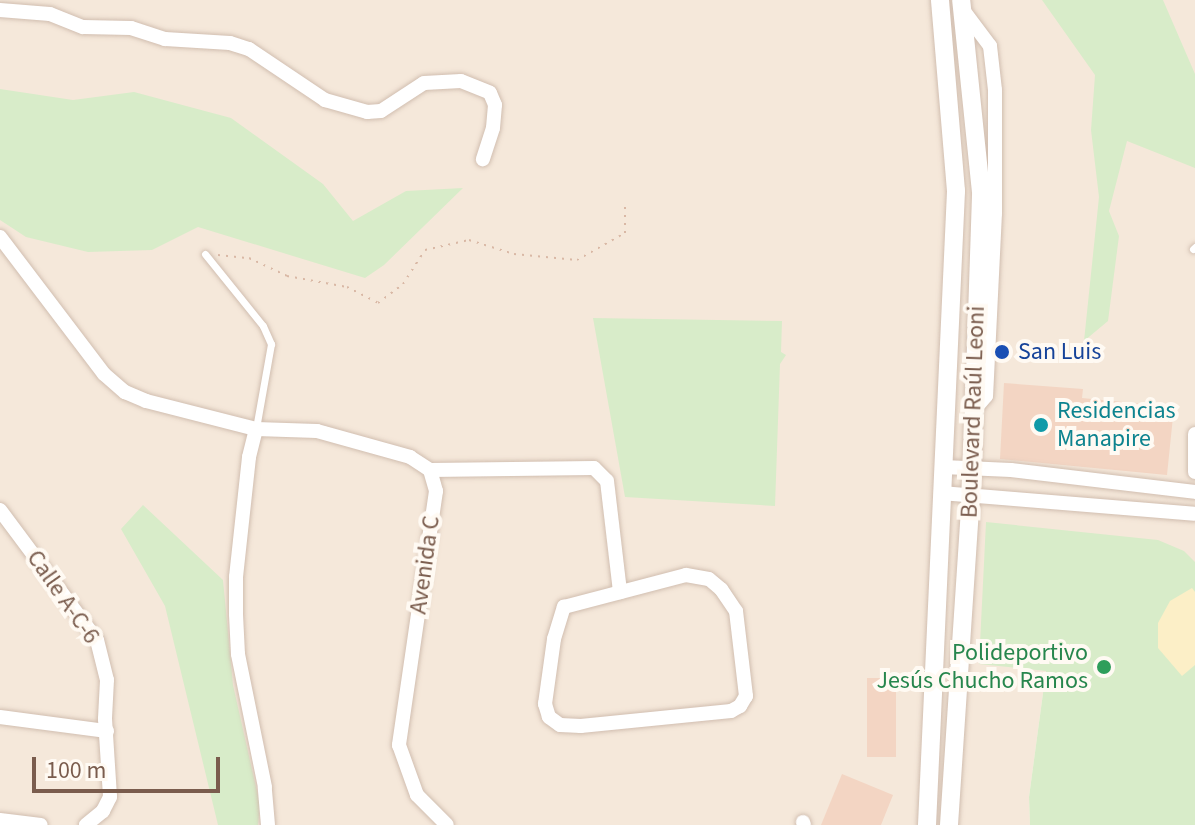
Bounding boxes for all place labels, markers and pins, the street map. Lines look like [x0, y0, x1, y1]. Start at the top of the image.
place label: San Luis [1018, 338, 1101, 366]
marker: San Luis [993, 343, 1011, 361]
place label: Residencias Manapire [1057, 397, 1176, 453]
marker: Residencias Manapire [1032, 416, 1050, 434]
place label: Polideportivo Jesús Chucho Ramos [876, 639, 1088, 695]
marker: Polideportivo Jesús Chucho Ramos [1095, 658, 1113, 676]

